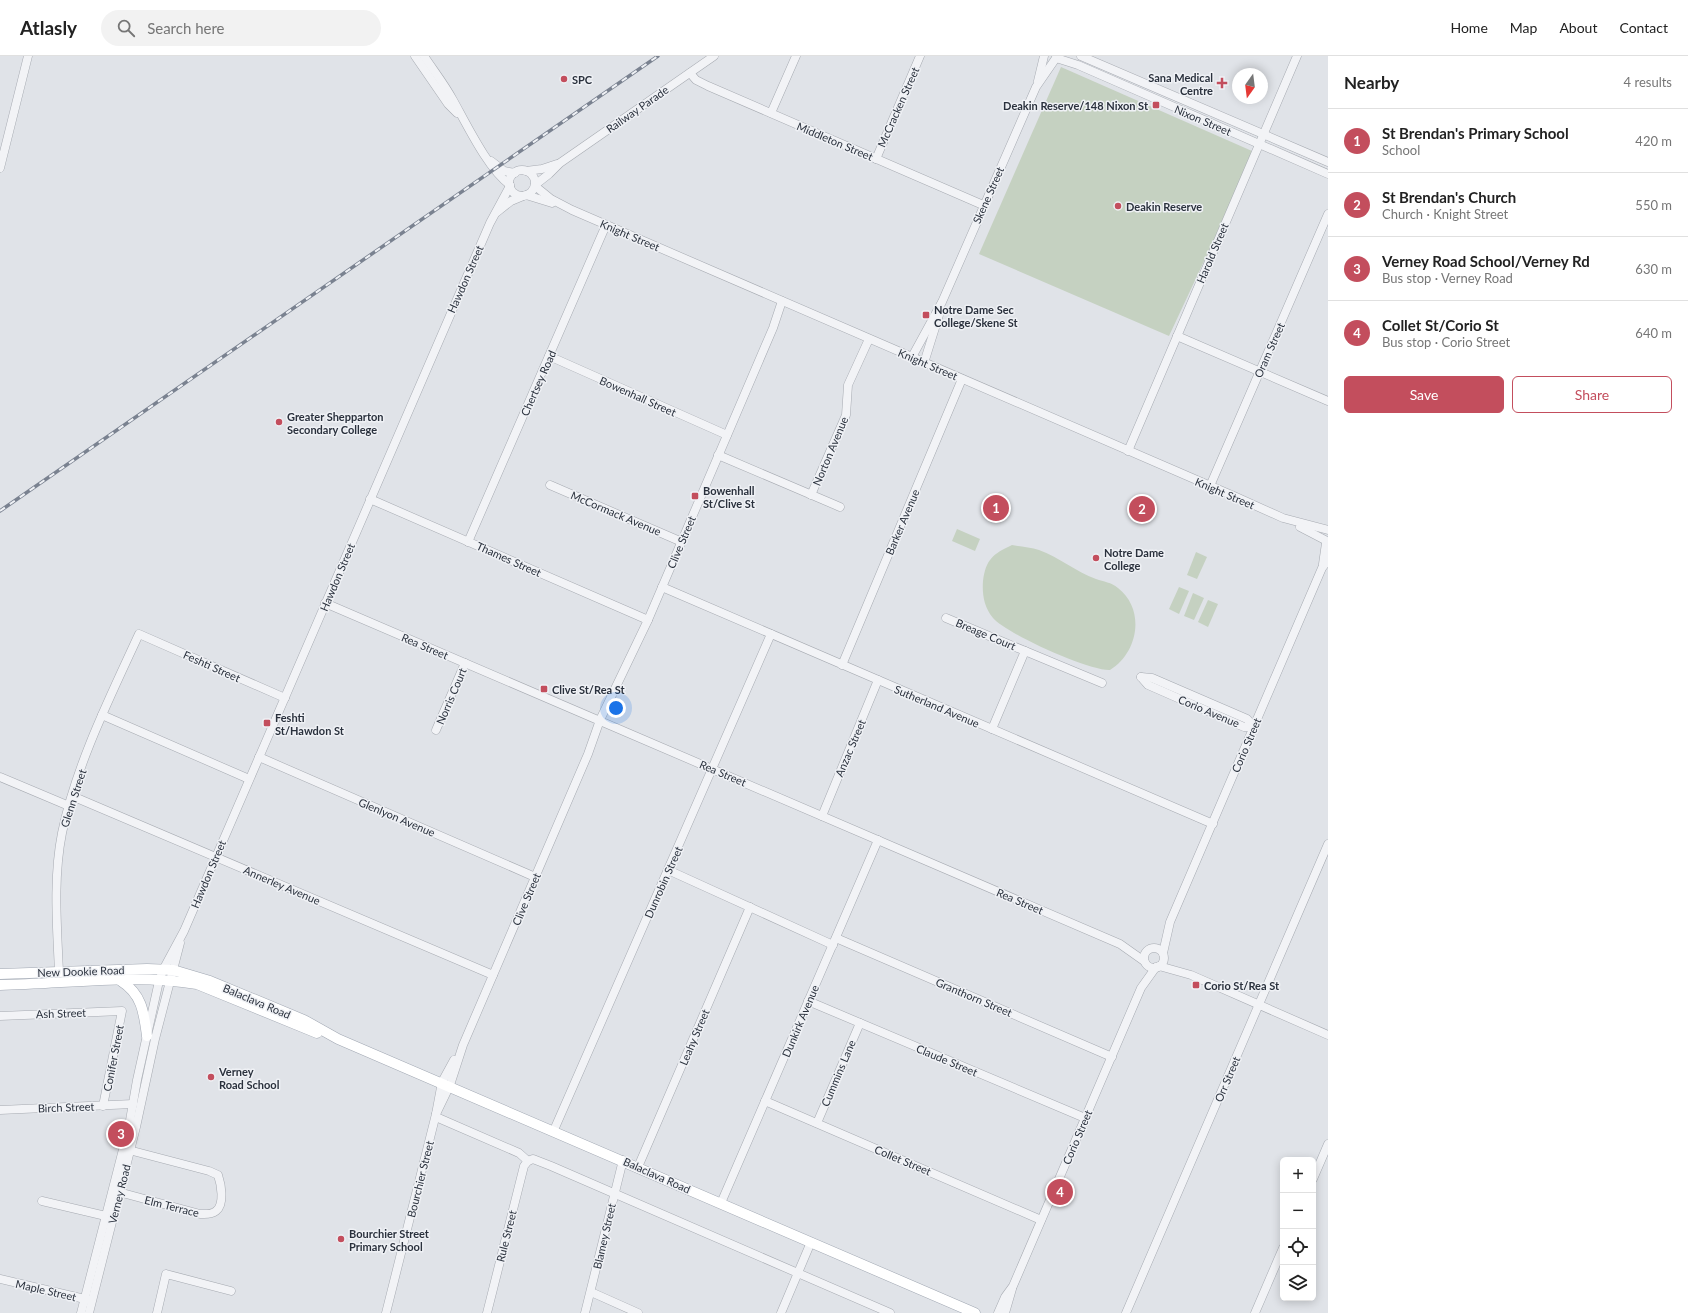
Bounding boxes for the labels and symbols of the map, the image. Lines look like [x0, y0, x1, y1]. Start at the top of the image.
street label: McCracken Street [875, 65, 921, 149]
north arrow [1232, 68, 1268, 104]
place label: Sana Medical Centre [1148, 71, 1213, 97]
place label: SPC [572, 73, 593, 86]
marker: SPC [559, 74, 569, 84]
marker: Sana Medical Centre [1216, 77, 1228, 89]
street label: Railway Parade [603, 83, 671, 135]
place label: Deakin Reserve/148 Nixon St [1003, 99, 1149, 112]
marker: Deakin Reserve/148 Nixon St [1151, 100, 1161, 110]
street label: Nixon Street [1173, 102, 1233, 138]
street label: Middleton Street [795, 119, 875, 163]
street label: Skene Street [970, 165, 1006, 225]
place label: Deakin Reserve [1126, 200, 1202, 213]
marker: Deakin Reserve [1113, 201, 1123, 211]
street label: Knight Street [598, 217, 662, 253]
street label: Harold Street [1193, 221, 1231, 285]
street label: Hawdon Street [444, 243, 486, 315]
place label: Notre Dame Sec College/Skene St [934, 303, 1018, 329]
marker: Notre Dame Sec College/Skene St [921, 310, 931, 320]
street label: Oram Street [1251, 320, 1287, 380]
street label: Knight Street [896, 346, 960, 382]
street label: Chertsey Road [518, 348, 558, 418]
street label: Bowenhall Street [598, 373, 678, 419]
place label: Greater Shepparton Secondary College [287, 410, 383, 436]
street label: Norton Avenue [810, 414, 850, 487]
marker: Greater Shepparton Secondary College [274, 417, 284, 427]
street label: Knight Street [1193, 475, 1257, 511]
place label: Bowenhall St/Clive St [703, 484, 756, 510]
street label: Barker Avenue [882, 487, 922, 557]
street label: McCormack Avenue [569, 488, 663, 538]
marker: Bowenhall St/Clive St [690, 491, 700, 501]
pin: 1 [983, 493, 1009, 523]
pin: 2 [1129, 494, 1155, 524]
street label: Clive Street [664, 514, 698, 570]
street label: Thames Street [475, 539, 543, 579]
street label: Hawdon Street [317, 541, 357, 613]
place label: Notre Dame College [1104, 546, 1164, 572]
marker: Notre Dame College [1091, 553, 1101, 563]
street label: Breage Court [954, 616, 1018, 652]
street label: Rea Street [400, 630, 450, 662]
street label: Feshti Street [182, 648, 243, 684]
street label: Norris Court [433, 666, 469, 726]
street label: Sutherland Avenue [893, 682, 982, 730]
place label: Clive St/Rea St [552, 683, 626, 696]
marker: Clive St/Rea St [539, 684, 549, 694]
street label: Corio Avenue [1176, 692, 1242, 730]
your location [606, 698, 626, 718]
place label: Feshti St/Hawdon St [275, 711, 345, 737]
street label: Corio Street [1229, 716, 1263, 774]
street label: Anzac Street [832, 717, 868, 779]
marker: Feshti St/Hawdon St [262, 718, 272, 728]
street label: Rea Street [698, 757, 748, 789]
street label: Glenn Street [57, 767, 89, 829]
street label: Glenlyon Avenue [357, 795, 437, 839]
street label: Hawdon Street [188, 838, 228, 910]
street label: Dunrobin Street [641, 844, 685, 920]
street label: Annerley Avenue [242, 863, 322, 907]
street label: Clive Street [509, 871, 543, 927]
street label: Rea Street [995, 885, 1045, 917]
street label: New Dookie Road [37, 963, 125, 979]
street label: Granthorn Street [934, 975, 1014, 1019]
place label: Corio St/Rea St [1204, 979, 1280, 992]
marker: Corio St/Rea St [1191, 980, 1201, 990]
street label: Balaclava Road [221, 981, 293, 1021]
street label: Dunkirk Avenue [779, 983, 821, 1059]
street label: Ash Street [36, 1006, 86, 1020]
street label: Leahy Street [676, 1007, 712, 1067]
street label: Conifer Street [100, 1024, 126, 1092]
street label: Cummins Lane [818, 1038, 858, 1108]
street label: Claude Street [914, 1041, 980, 1079]
street label: Orr Street [1212, 1054, 1242, 1104]
place label: Verney Road School [218, 1065, 280, 1091]
marker: Verney Road School [206, 1072, 216, 1082]
street label: Birch Street [37, 1100, 95, 1114]
street label: Corio Street [1060, 1108, 1094, 1166]
pin: 3 [108, 1119, 134, 1149]
street label: Bourchier Street [404, 1139, 436, 1219]
street label: Collet Street [873, 1142, 933, 1178]
street label: Balaclava Road [621, 1154, 693, 1196]
street label: Verney Road [105, 1163, 133, 1225]
pin: 4 [1047, 1177, 1073, 1207]
street label: Elm Terrace [143, 1193, 201, 1219]
street label: Blamey Street [590, 1202, 618, 1270]
street label: Rule Street [493, 1209, 519, 1263]
place label: Bourchier Street Primary School [349, 1227, 430, 1253]
marker: Bourchier Street Primary School [336, 1234, 346, 1244]
street label: Maple Street [14, 1277, 78, 1303]

